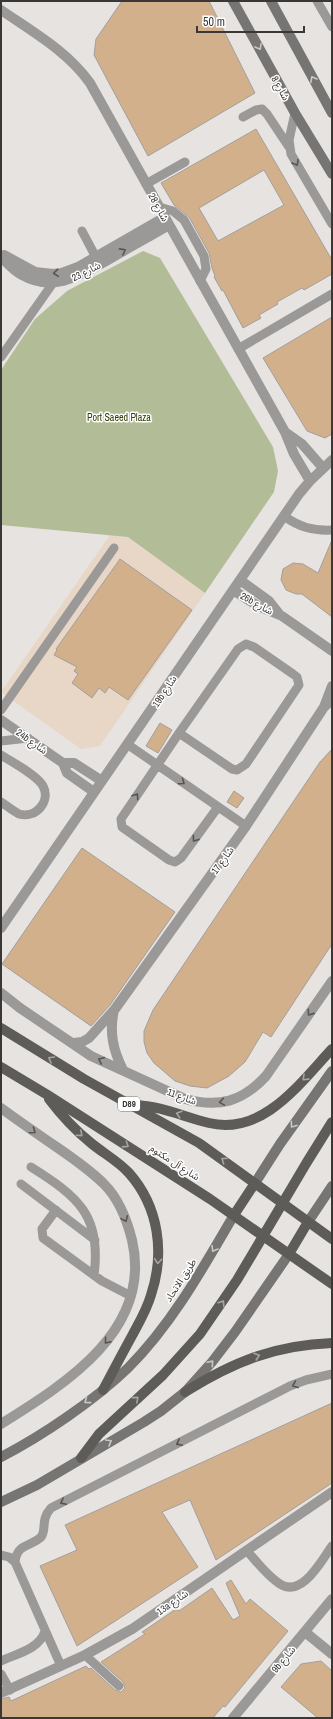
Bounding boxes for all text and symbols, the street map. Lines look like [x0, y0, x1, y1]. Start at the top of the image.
scale bar [197, 8, 304, 34]
text: 50 m [203, 14, 225, 30]
one-way arrow [254, 43, 262, 51]
street label: شارع 8 [268, 74, 293, 104]
one-way arrow [311, 75, 318, 83]
one-way arrow [292, 159, 299, 166]
street label: شارع 28 [145, 191, 172, 225]
one-way arrow [119, 249, 126, 256]
street label: شارع 23 [70, 259, 104, 285]
one-way arrow [53, 268, 59, 277]
park label: Port Saeed Plaza [87, 411, 151, 424]
street label: 26b شارع [238, 589, 276, 619]
street label: 19b شارع [149, 673, 181, 710]
street label: 24b شارع [13, 726, 50, 758]
one-way arrow [178, 777, 185, 785]
one-way arrow [131, 793, 139, 800]
one-way arrow [193, 834, 200, 841]
street label: شارع 17 [208, 844, 238, 877]
one-way arrow [307, 1009, 315, 1016]
one-way arrow [48, 1057, 55, 1064]
one-way arrow [97, 1057, 105, 1065]
one-way arrow [302, 1073, 310, 1081]
street label: شارع 11 [165, 1085, 198, 1109]
road number: D89 [118, 1097, 140, 1111]
one-way arrow [218, 1097, 225, 1106]
one-way arrow [175, 1110, 182, 1119]
one-way arrow [291, 1121, 298, 1128]
one-way arrow [29, 1126, 36, 1134]
one-way arrow [76, 1129, 83, 1136]
one-way arrow [122, 1140, 129, 1148]
street label: شارع آل مكتوم [146, 1141, 202, 1185]
one-way arrow [221, 1158, 228, 1165]
one-way arrow [121, 1215, 129, 1222]
one-way arrow [211, 1245, 219, 1252]
street label: طريق الاتحاد [162, 1256, 199, 1304]
one-way arrow [154, 1258, 163, 1264]
one-way arrow [217, 1300, 225, 1307]
one-way arrow [105, 1336, 112, 1343]
one-way arrow [253, 1352, 260, 1361]
one-way arrow [206, 1361, 213, 1368]
one-way arrow [291, 1380, 298, 1388]
one-way arrow [84, 1397, 91, 1404]
one-way arrow [131, 1397, 138, 1404]
one-way arrow [175, 1438, 183, 1446]
one-way arrow [105, 1440, 112, 1447]
one-way arrow [59, 1497, 67, 1505]
street label: 13a شارع [154, 1587, 191, 1619]
street label: 9b شارع [268, 1643, 299, 1676]

